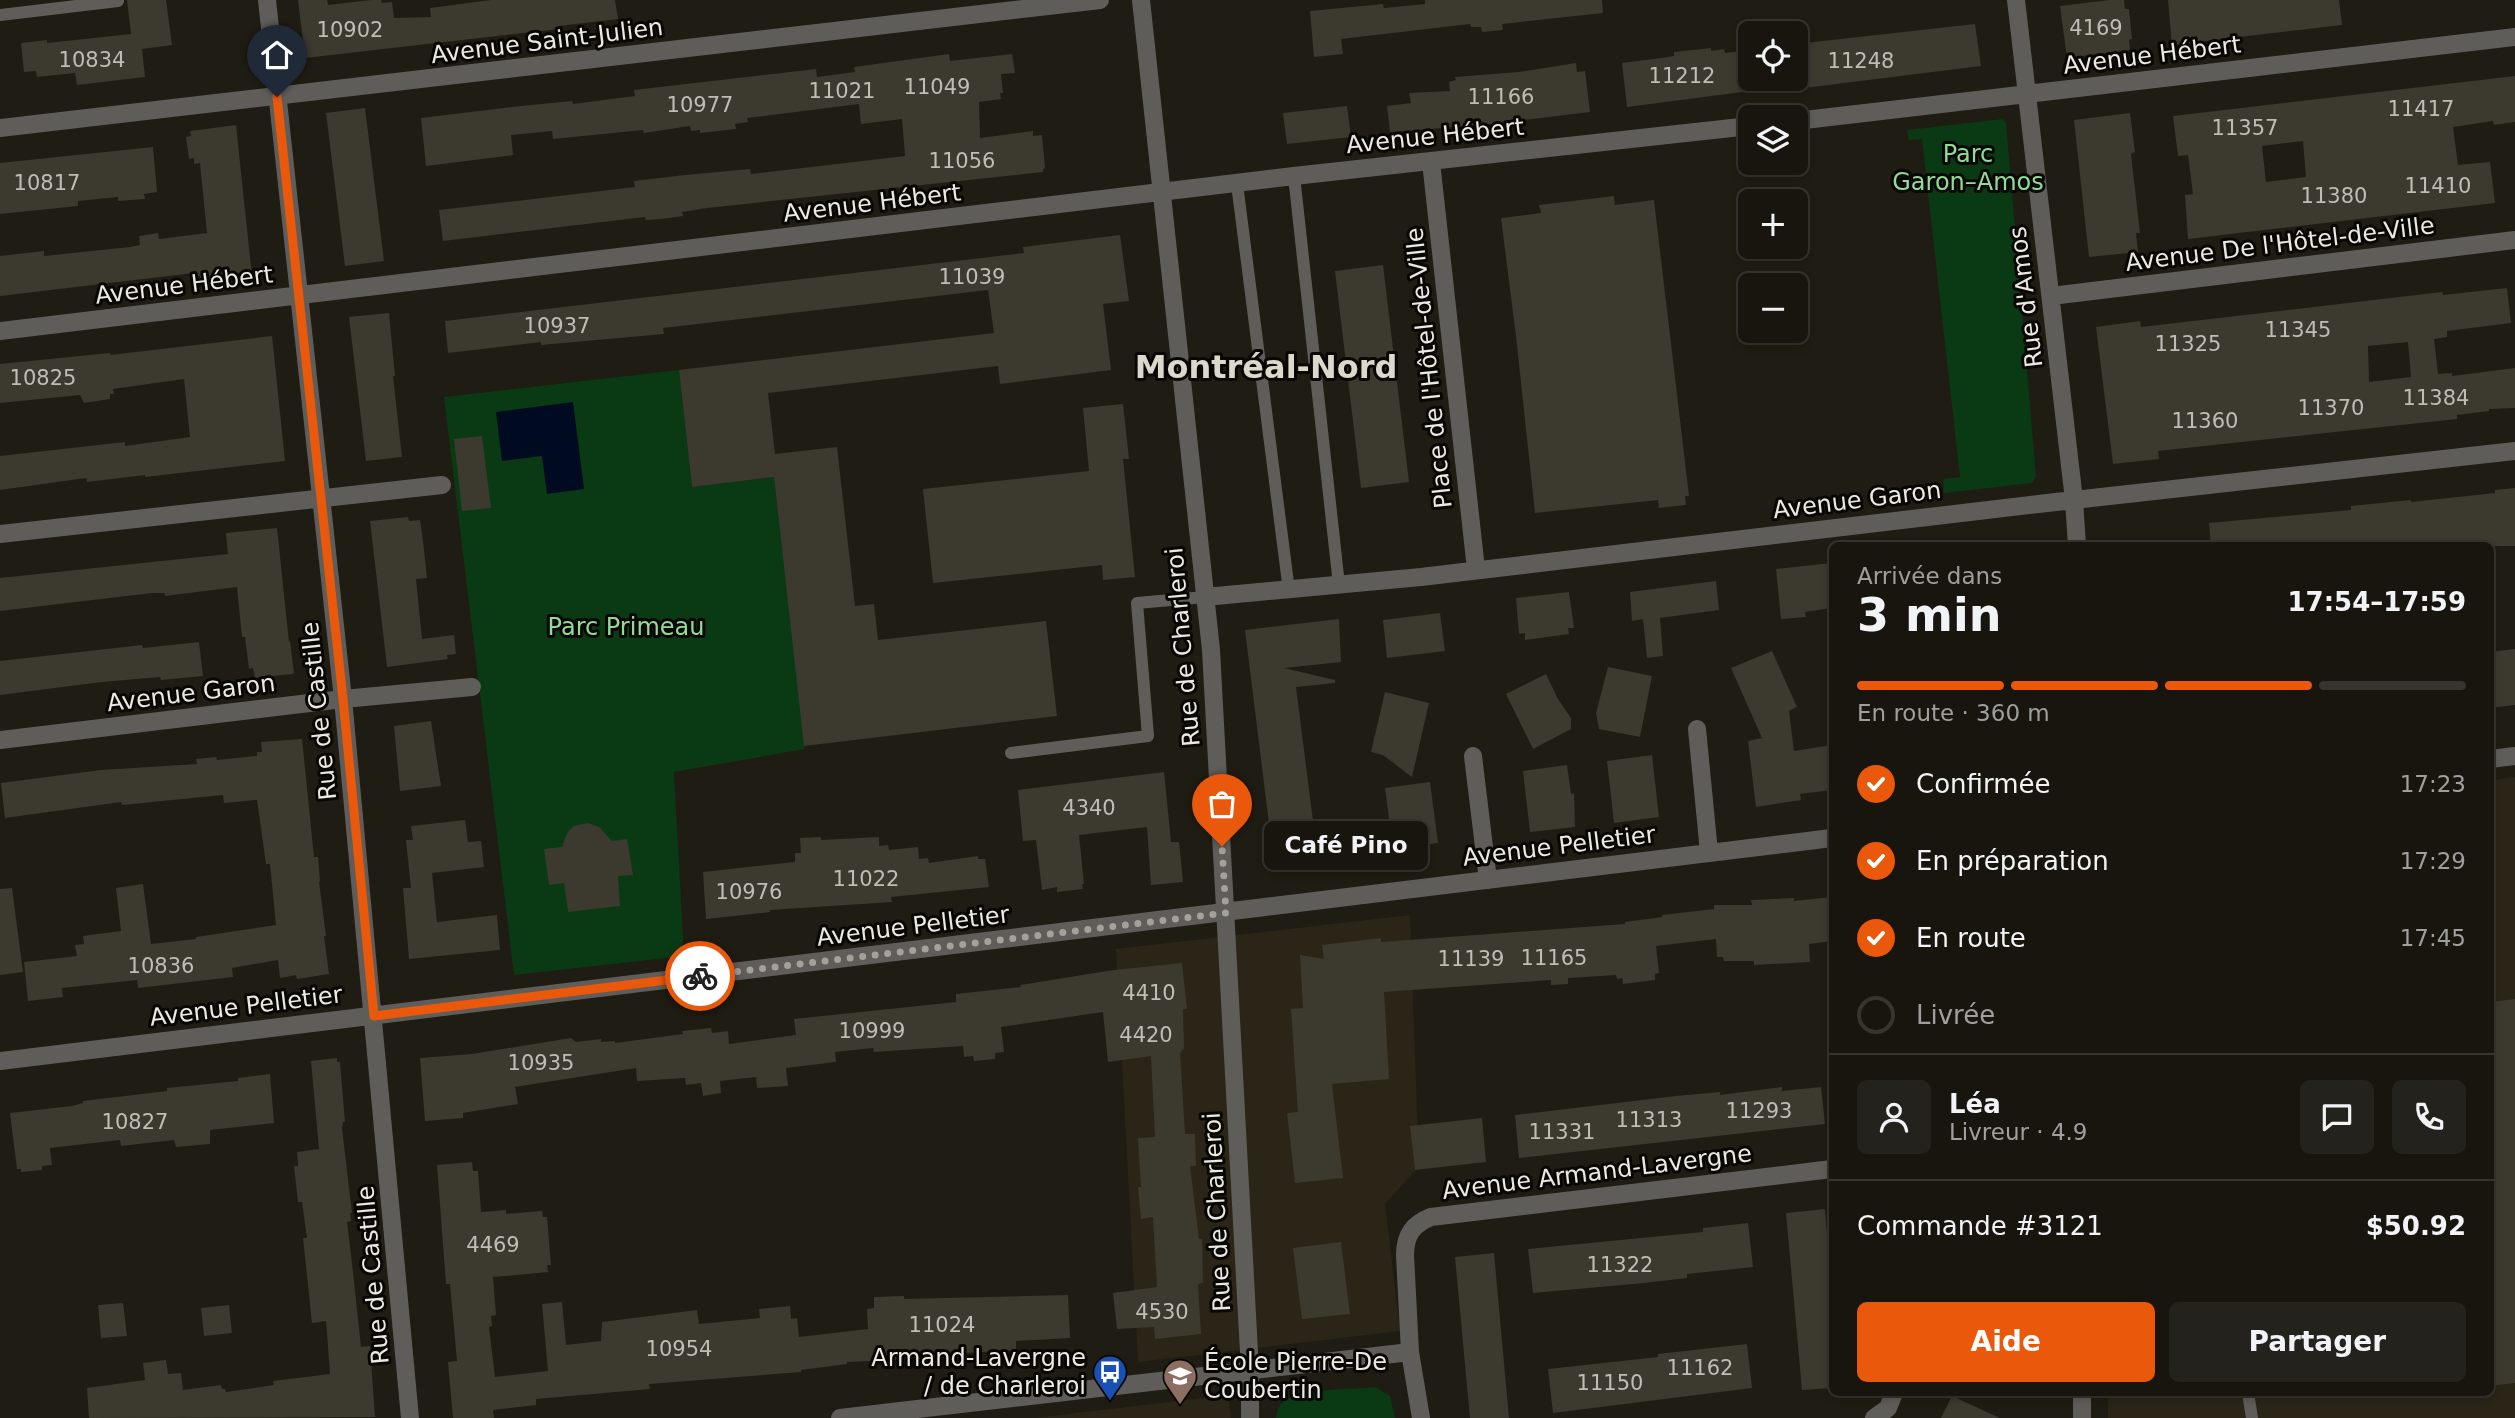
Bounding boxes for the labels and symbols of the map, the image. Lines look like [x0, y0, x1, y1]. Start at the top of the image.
street label: Avenue Saint-Julien [429, 13, 665, 69]
house number: 4169 [2069, 16, 2123, 40]
house number: 10902 [317, 18, 383, 42]
pin [247, 25, 307, 97]
street label: Avenue Hébert [2062, 30, 2242, 80]
house number: 10834 [59, 48, 125, 72]
house number: 11248 [1828, 49, 1894, 73]
house number: 11212 [1649, 64, 1715, 88]
house number: 11049 [904, 75, 970, 99]
house number: 11021 [809, 79, 875, 103]
house number: 11166 [1468, 85, 1534, 109]
house number: 10977 [667, 93, 733, 117]
house number: 11417 [2388, 97, 2454, 121]
street label: Avenue Hébert [1345, 113, 1525, 159]
house number: 11357 [2212, 116, 2278, 140]
park label: Parc Garon–Amos [1892, 140, 2044, 196]
house number: 11056 [929, 149, 995, 173]
house number: 10817 [14, 171, 80, 195]
house number: 11410 [2405, 174, 2471, 198]
street label: Avenue Hébert [782, 178, 962, 228]
house number: 11380 [2301, 184, 2367, 208]
street label: Avenue De l'Hôtel-de-Ville [2124, 211, 2436, 277]
street label: Rue d'Amos [2003, 225, 2049, 369]
street label: Place de l'Hôtel-de-Ville [1400, 226, 1458, 510]
street label: Avenue Hébert [94, 260, 274, 310]
house number: 11039 [939, 265, 1005, 289]
house number: 10937 [524, 314, 590, 338]
house number: 11345 [2265, 318, 2331, 342]
house number: 11325 [2155, 332, 2221, 356]
district label: Montréal-Nord [1135, 348, 1397, 386]
house number: 10825 [10, 366, 76, 390]
house number: 11384 [2403, 386, 2469, 410]
house number: 11370 [2298, 396, 2364, 420]
house number: 11360 [2172, 409, 2238, 433]
street label: Avenue Garon [1771, 476, 1943, 524]
street label: Rue de Charleroi [1160, 546, 1206, 748]
park label: Parc Primeau [548, 613, 704, 641]
street label: Rue de Castille [296, 621, 342, 801]
street label: Avenue Garon [105, 669, 277, 717]
pin [1192, 774, 1252, 846]
house number: 4340 [1062, 796, 1116, 820]
street label: Avenue Pelletier [1461, 820, 1657, 872]
callout: Café Pino [1264, 822, 1428, 870]
house number: 11022 [833, 867, 899, 891]
house number: 10976 [716, 880, 782, 904]
street label: Avenue Pelletier [815, 900, 1011, 952]
courier [665, 941, 735, 1011]
house number: 11165 [1521, 946, 1587, 970]
house number: 11139 [1438, 947, 1504, 971]
house number: 10836 [128, 954, 194, 978]
street label: Avenue Pelletier [148, 980, 344, 1032]
house number: 4410 [1122, 981, 1176, 1005]
house number: 10999 [839, 1019, 905, 1043]
house number: 4420 [1119, 1023, 1173, 1047]
house number: 10935 [508, 1051, 574, 1075]
house number: 11293 [1726, 1099, 1792, 1123]
house number: 11313 [1616, 1108, 1682, 1132]
house number: 10827 [102, 1110, 168, 1134]
street label: Rue de Charleroi [1198, 1112, 1236, 1312]
house number: 11331 [1529, 1120, 1595, 1144]
street label: Avenue Armand-Lavergne [1441, 1139, 1753, 1205]
street label: Rue de Castille [351, 1185, 395, 1365]
house number: 4469 [466, 1233, 520, 1257]
house number: 11322 [1587, 1253, 1653, 1277]
house number: 4530 [1135, 1300, 1189, 1324]
house number: 11024 [909, 1313, 975, 1337]
house number: 10954 [646, 1337, 712, 1361]
place label: Armand-Lavergne / de Charleroi [871, 1344, 1086, 1400]
place label: École Pierre-De Coubertin [1204, 1347, 1387, 1404]
bus stop icon: Armand-Lavergne / de Charleroi [1091, 1353, 1129, 1402]
house number: 11162 [1667, 1356, 1733, 1380]
school or university icon: École Pierre-De Coubertin [1161, 1357, 1199, 1406]
house number: 11150 [1577, 1371, 1643, 1395]

